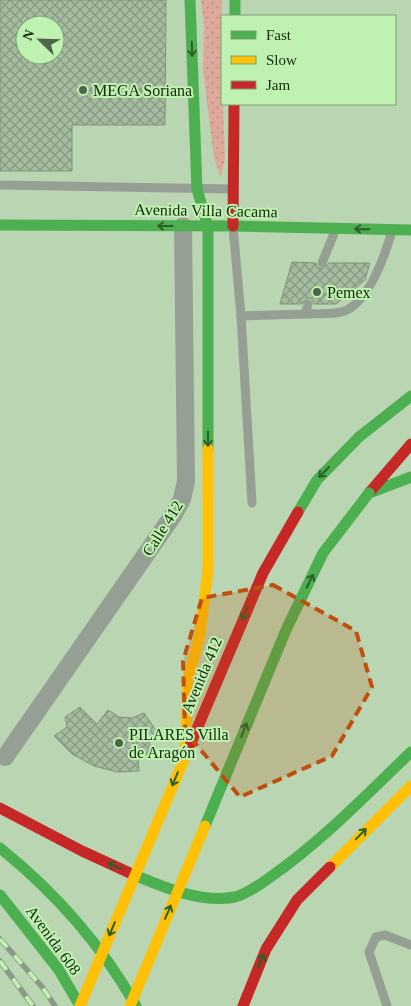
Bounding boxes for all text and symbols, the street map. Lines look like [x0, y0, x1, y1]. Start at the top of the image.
north arrow [15, 15, 65, 65]
legend [221, 15, 396, 105]
text: Fast [266, 27, 292, 43]
text: N [20, 28, 37, 43]
one-way arrow [187, 40, 196, 56]
text: Slow [266, 52, 297, 68]
text: Jam [266, 77, 290, 93]
place label: MEGA Soriana [93, 82, 192, 99]
marker: MEGA Soriana [77, 84, 89, 96]
street label: Avenida Villa Cacama [134, 201, 278, 220]
one-way arrow [157, 221, 174, 231]
one-way arrow [355, 224, 371, 234]
place label: Pemex [327, 284, 371, 301]
marker: Pemex [311, 286, 323, 298]
one-way arrow [203, 430, 213, 446]
one-way arrow [318, 466, 330, 478]
street label: Calle 412 [139, 498, 186, 559]
one-way arrow [305, 574, 315, 589]
one-way arrow [240, 605, 250, 620]
street label: Avenida 412 [178, 635, 225, 716]
one-way arrow [240, 723, 249, 738]
place label: PILARES Villa de Aragón [129, 726, 229, 762]
marker: PILARES Villa de Aragón [113, 737, 125, 749]
one-way arrow [169, 771, 179, 786]
one-way arrow [355, 828, 367, 841]
one-way arrow [108, 861, 123, 871]
street label: Avenida 608 [23, 903, 84, 978]
one-way arrow [164, 905, 174, 920]
one-way arrow [107, 921, 116, 936]
one-way arrow [257, 954, 266, 969]

